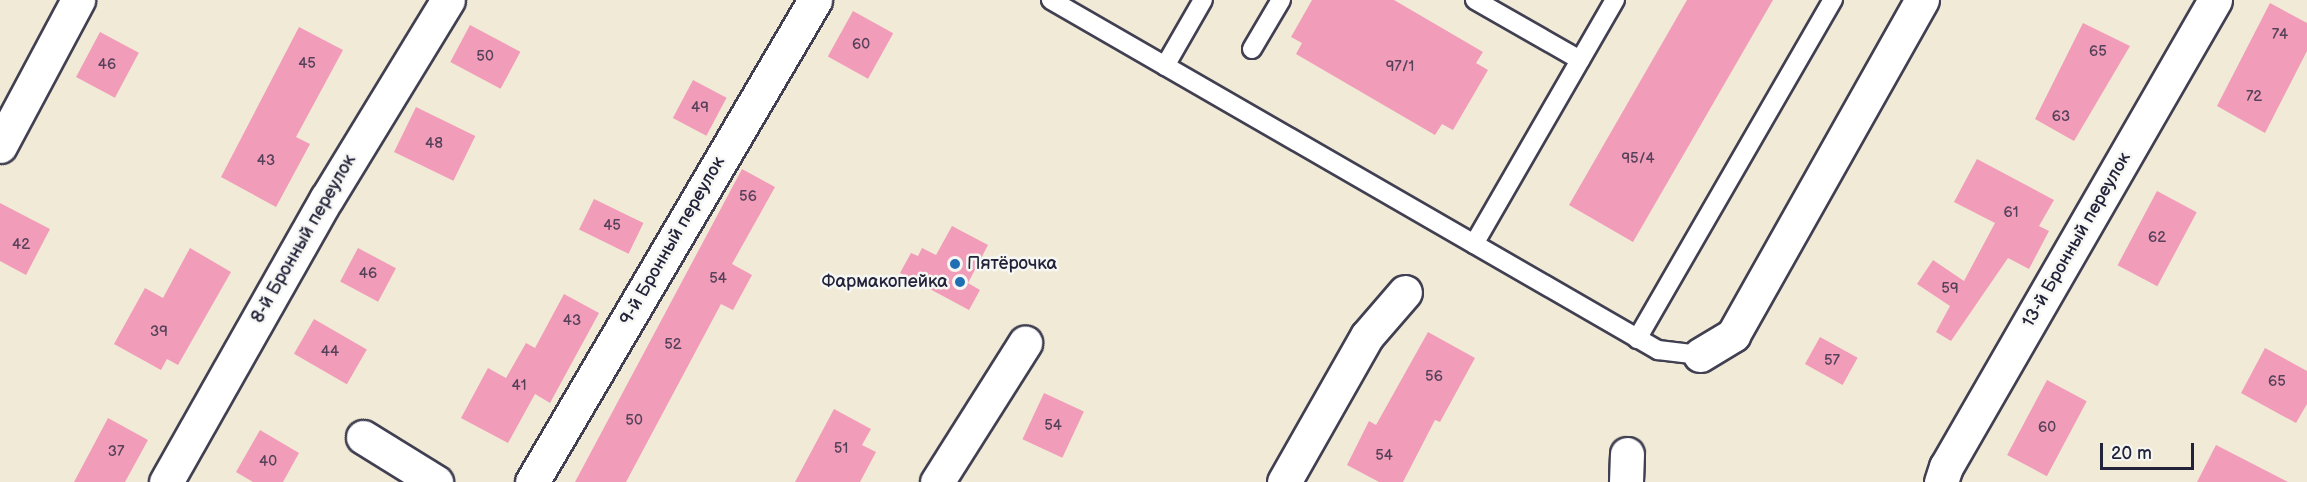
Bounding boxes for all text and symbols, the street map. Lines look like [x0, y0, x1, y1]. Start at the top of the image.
house number: 74 [2272, 26, 2288, 44]
house number: 60 [852, 36, 870, 54]
house number: 65 [2089, 43, 2107, 61]
house number: 50 [476, 48, 494, 66]
house number: 45 [298, 55, 316, 73]
house number: 46 [98, 56, 116, 74]
house number: 97/1 [1386, 58, 1414, 76]
house number: 72 [2246, 88, 2262, 106]
house number: 49 [691, 99, 709, 117]
house number: 63 [2052, 108, 2070, 126]
house number: 48 [425, 135, 443, 153]
street label: 13-й Бронный переулок [2018, 149, 2136, 331]
house number: 95/4 [1621, 150, 1655, 168]
street label: 8-й Бронный переулок [247, 151, 361, 327]
house number: 43 [257, 152, 275, 170]
street label: 9-й Бронный переулок [616, 153, 730, 329]
house number: 56 [739, 188, 757, 206]
house number: 61 [2004, 204, 2018, 222]
house number: 45 [603, 217, 621, 235]
house number: 62 [2148, 229, 2166, 247]
house number: 42 [12, 236, 30, 254]
place label: Пятёрочка [967, 253, 1057, 275]
marker: Пятёрочка [948, 257, 962, 271]
house number: 46 [359, 265, 377, 283]
house number: 54 [709, 270, 727, 288]
place label: Фармакопейка [821, 271, 948, 293]
marker: Фармакопейка [953, 275, 967, 289]
house number: 59 [1941, 280, 1959, 298]
house number: 43 [563, 312, 581, 330]
house number: 39 [150, 323, 168, 341]
house number: 52 [664, 336, 682, 354]
house number: 44 [321, 343, 339, 361]
house number: 57 [1824, 352, 1840, 370]
house number: 56 [1425, 368, 1443, 386]
house number: 65 [2268, 373, 2286, 391]
house number: 41 [512, 377, 526, 395]
house number: 50 [625, 412, 643, 430]
house number: 54 [1044, 417, 1062, 435]
house number: 60 [2038, 419, 2056, 437]
scale bar [2103, 431, 2198, 469]
house number: 51 [834, 440, 848, 458]
house number: 37 [108, 443, 124, 461]
text: 20 m [2111, 443, 2152, 464]
house number: 54 [1375, 447, 1393, 465]
house number: 40 [259, 453, 277, 471]

